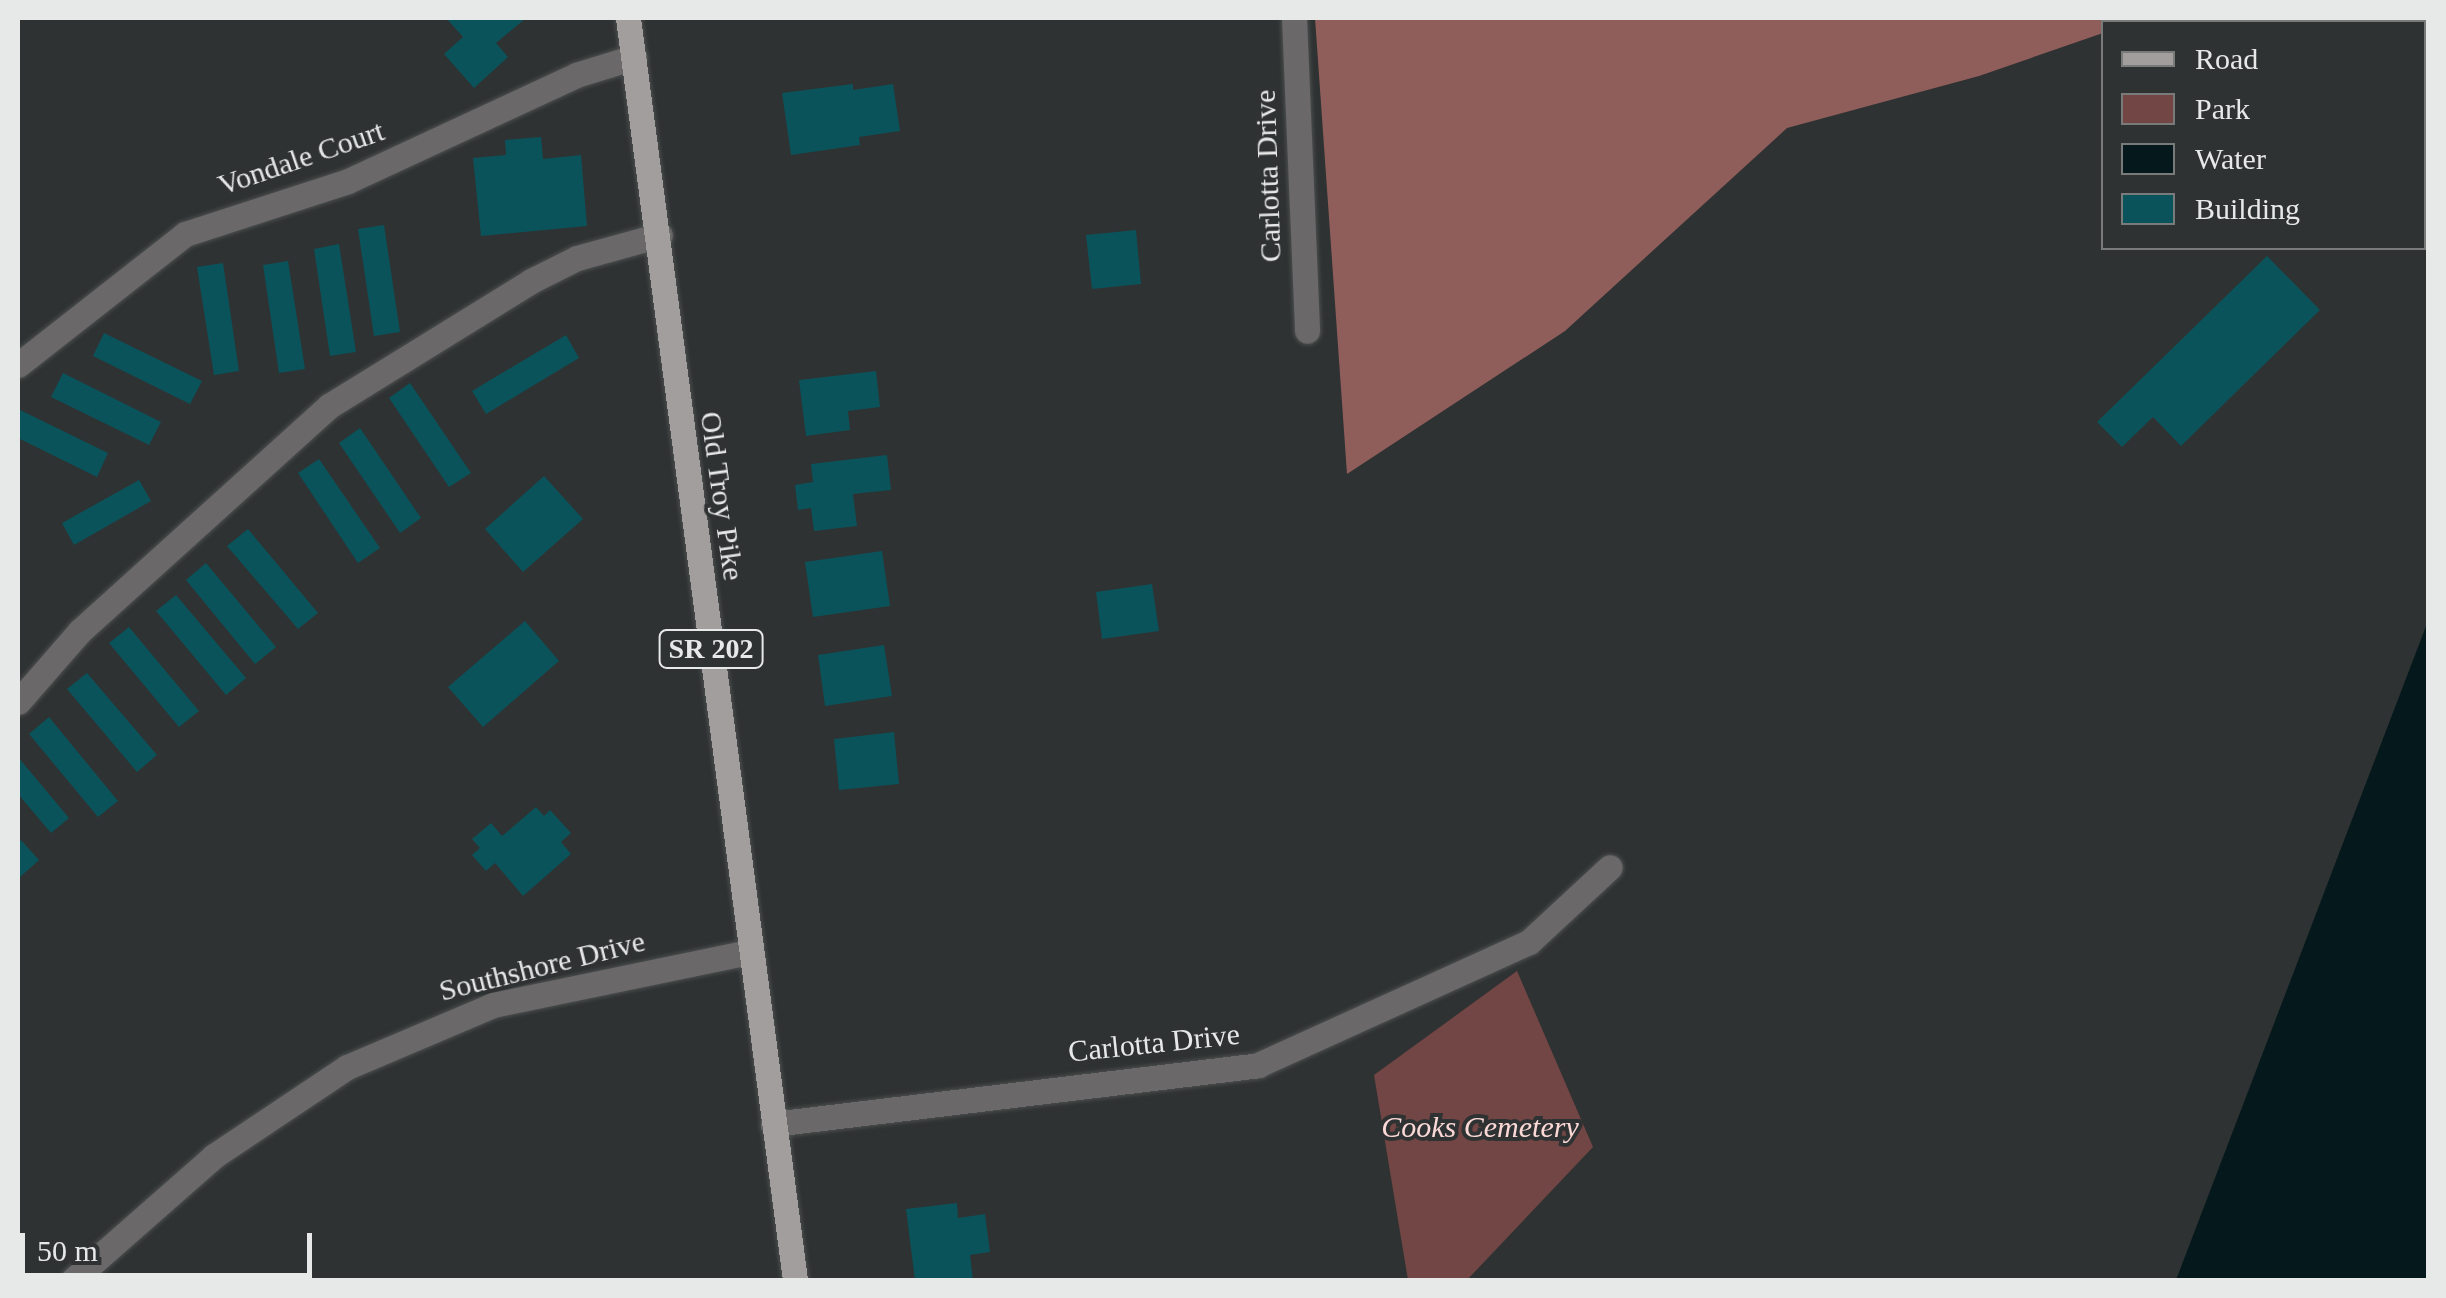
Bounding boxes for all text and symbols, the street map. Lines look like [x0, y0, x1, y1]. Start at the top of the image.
legend [2101, 20, 2426, 250]
text: Road [2195, 42, 2258, 75]
street label: Carlotta Drive [1247, 89, 1289, 263]
text: Park [2195, 92, 2250, 125]
street label: Vondale Court [213, 113, 389, 203]
text: Water [2195, 142, 2266, 175]
text: Building [2195, 192, 2300, 225]
street label: Old Troy Pike [692, 409, 752, 583]
road number: SR 202 [658, 626, 764, 672]
street label: Southshore Drive [435, 923, 649, 1009]
street label: Carlotta Drive [1066, 1016, 1242, 1070]
park label: Cooks Cemetery [1381, 1109, 1579, 1145]
scale bar [25, 1213, 318, 1275]
text: 50 m [37, 1234, 98, 1267]

